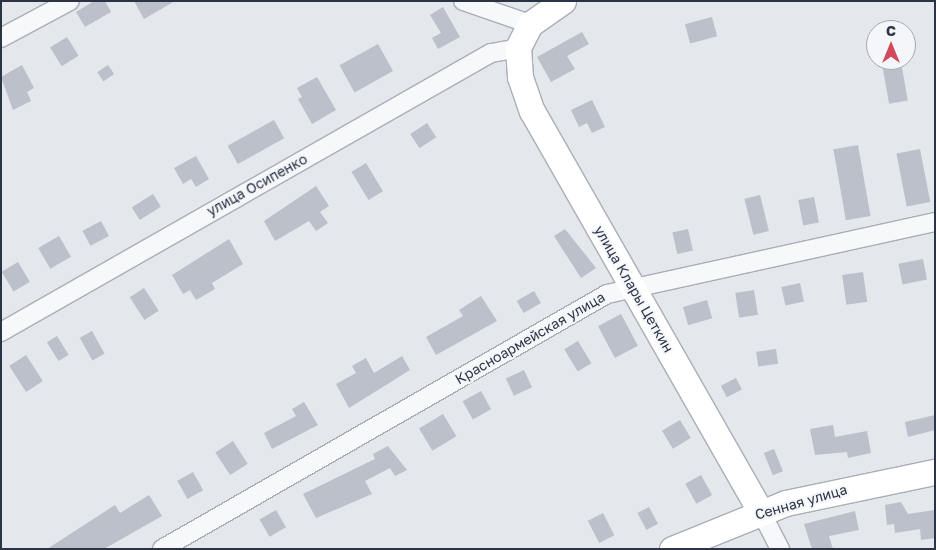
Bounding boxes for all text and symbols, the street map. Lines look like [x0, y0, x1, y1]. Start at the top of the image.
north arrow [866, 20, 916, 70]
text: С [886, 22, 896, 39]
street label: улица Осипенко [204, 150, 310, 220]
street label: улица Клары Цеткин [591, 223, 677, 355]
street label: Красноармейская улица [452, 288, 608, 388]
street label: Сенная улица [753, 481, 849, 523]

